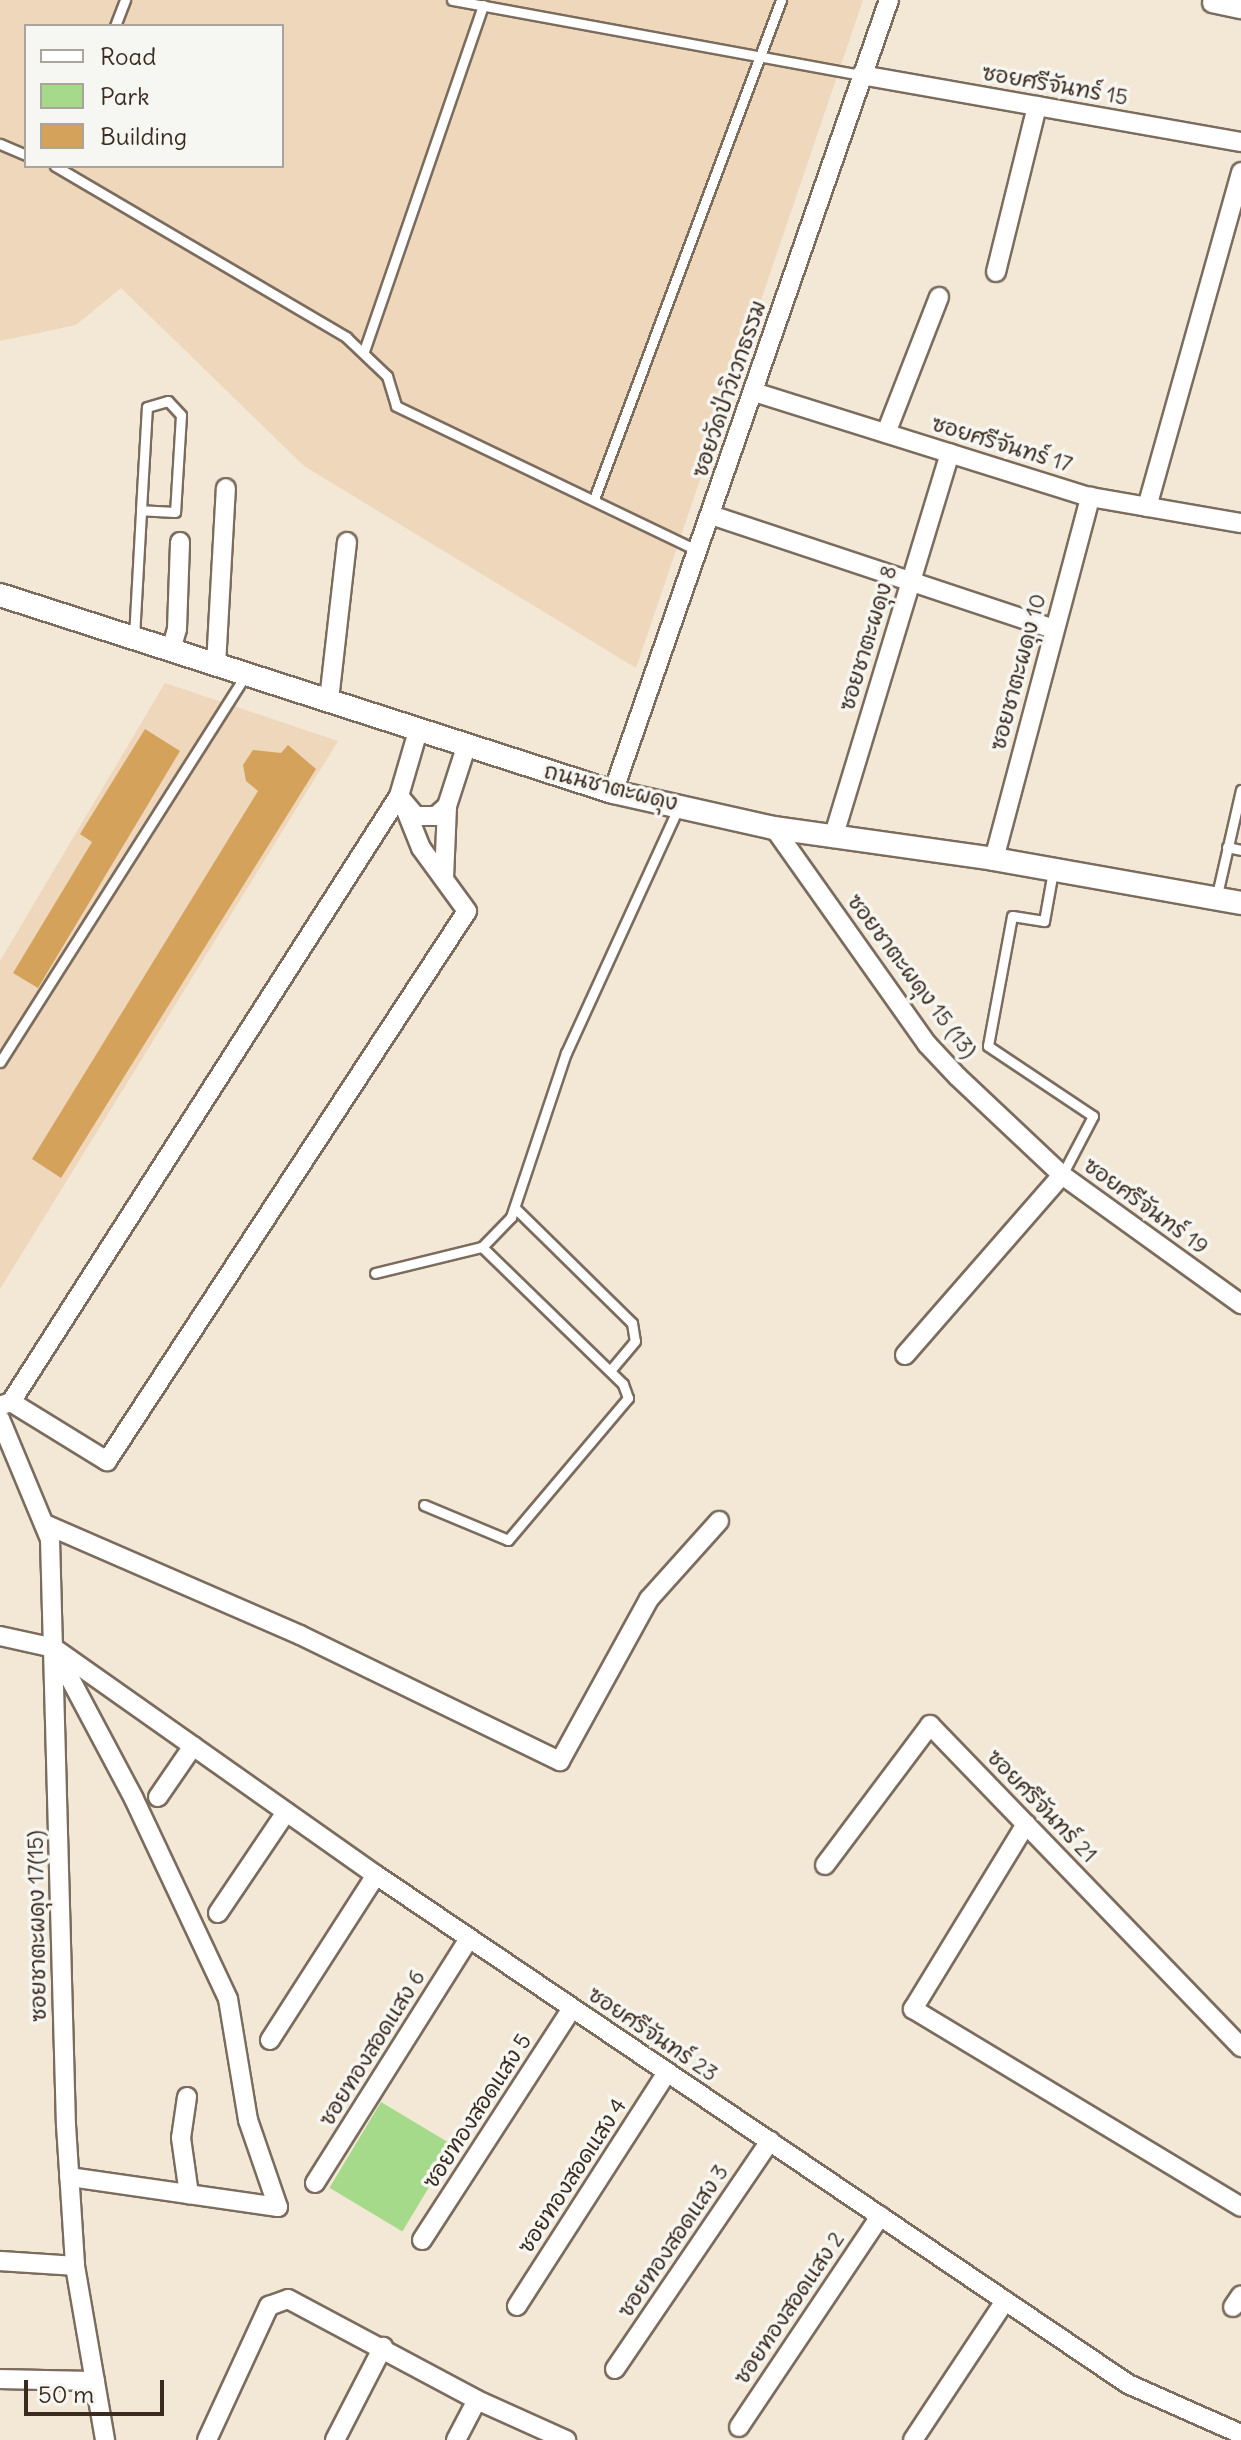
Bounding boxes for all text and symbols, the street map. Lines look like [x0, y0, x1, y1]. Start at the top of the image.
legend [24, 24, 284, 168]
text: Road [100, 41, 156, 71]
street label: ซอยศรีจันทร์ 15 [980, 59, 1130, 111]
text: Park [100, 81, 150, 111]
text: Building [100, 121, 187, 151]
street label: ซอยวัดป่าวิเวกธรรม [686, 297, 772, 481]
street label: ซอยศรีจันทร์ 17 [928, 410, 1076, 478]
street label: ซอยชาตะผดุง 8 [833, 562, 903, 714]
street label: ซอยชาตะผดุง 10 [984, 591, 1052, 753]
street label: ถนนชาตะผดุง [541, 758, 681, 816]
street label: ซอยชาตะผดุง 15 (13) [842, 889, 982, 1063]
street label: ซอยศรีจันทร์ 19 [1079, 1152, 1213, 1260]
street label: ซอยศรีจันทร์ 21 [981, 1744, 1103, 1868]
street label: ซอยชาตะผดุง 17(15) [22, 1830, 52, 2022]
street label: ซอยทองสอดแสง 6 [313, 1965, 431, 2131]
street label: ซอยศรีจันทร์ 23 [583, 1981, 723, 2087]
street label: ซอยทองสอดแสง 5 [417, 2029, 537, 2193]
street label: ซอยทองสอดแสง 4 [512, 2094, 632, 2258]
street label: ซอยทองสอดแสง 3 [612, 2159, 734, 2323]
street label: ซอยทองสอดแสง 2 [728, 2227, 850, 2389]
scale bar [28, 2364, 168, 2414]
text: 50 m [38, 2379, 94, 2409]

